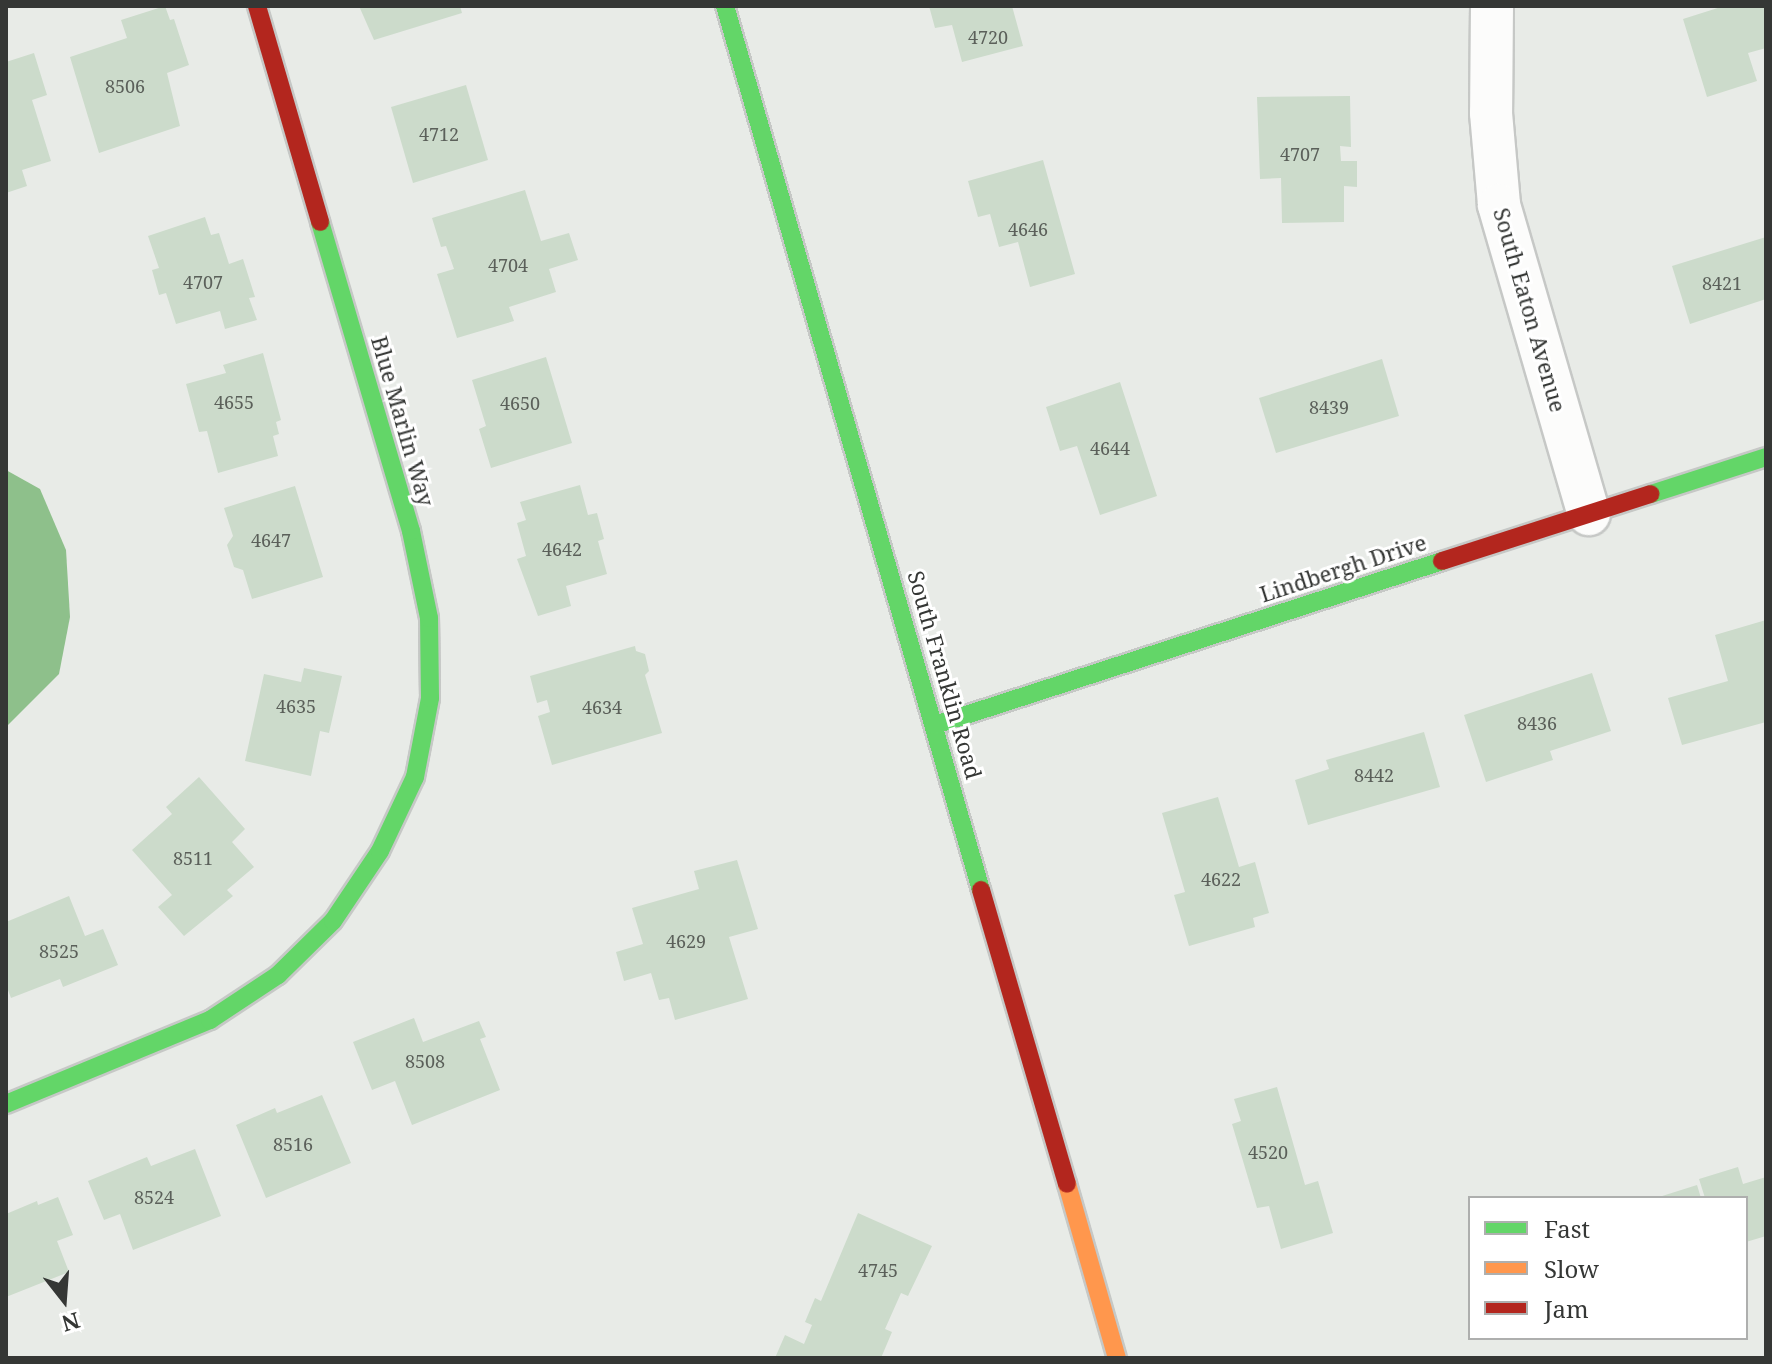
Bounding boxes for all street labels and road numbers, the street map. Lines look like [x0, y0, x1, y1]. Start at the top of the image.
street label: South Eaton Avenue [1488, 205, 1572, 415]
street label: Blue Marlin Way [366, 333, 440, 509]
street label: Lindbergh Drive [1256, 529, 1430, 607]
street label: South Franklin Road [903, 568, 987, 782]

